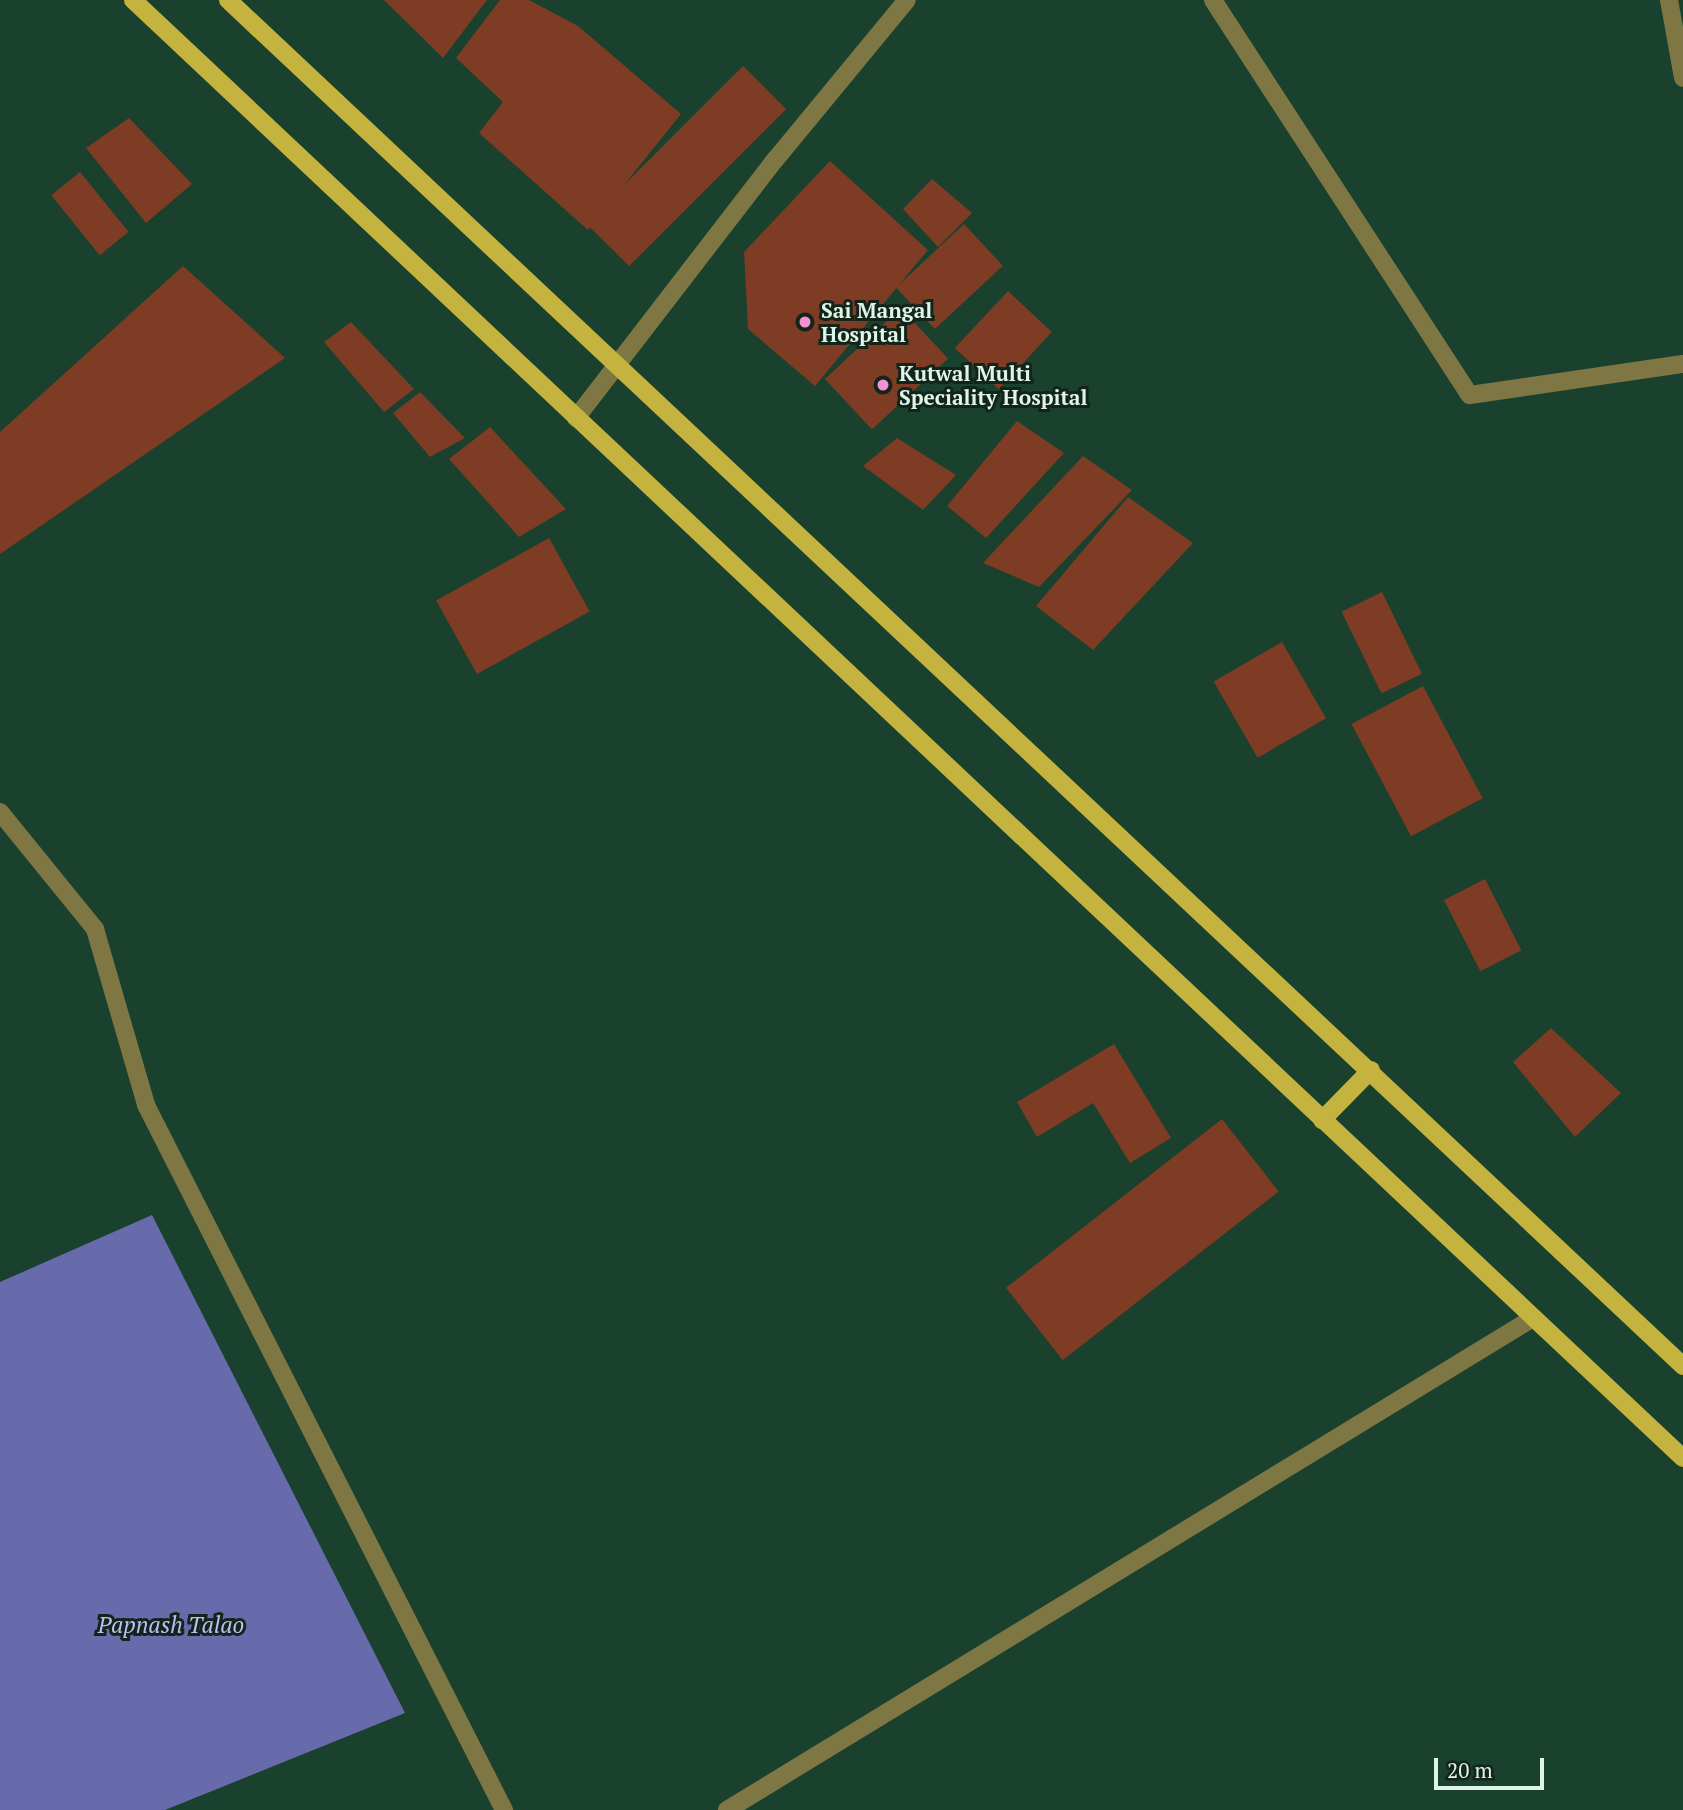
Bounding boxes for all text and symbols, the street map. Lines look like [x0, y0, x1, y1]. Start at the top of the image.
place label: Sai Mangal Hospital [821, 297, 932, 347]
marker: Sai Mangal Hospital [795, 312, 815, 332]
place label: Kutwal Multi Speciality Hospital [899, 360, 1087, 410]
marker: Kutwal Multi Speciality Hospital [873, 375, 893, 395]
water label: Papnash Talao [98, 1611, 244, 1639]
scale bar [1438, 1744, 1548, 1788]
text: 20 m [1447, 1756, 1493, 1784]

